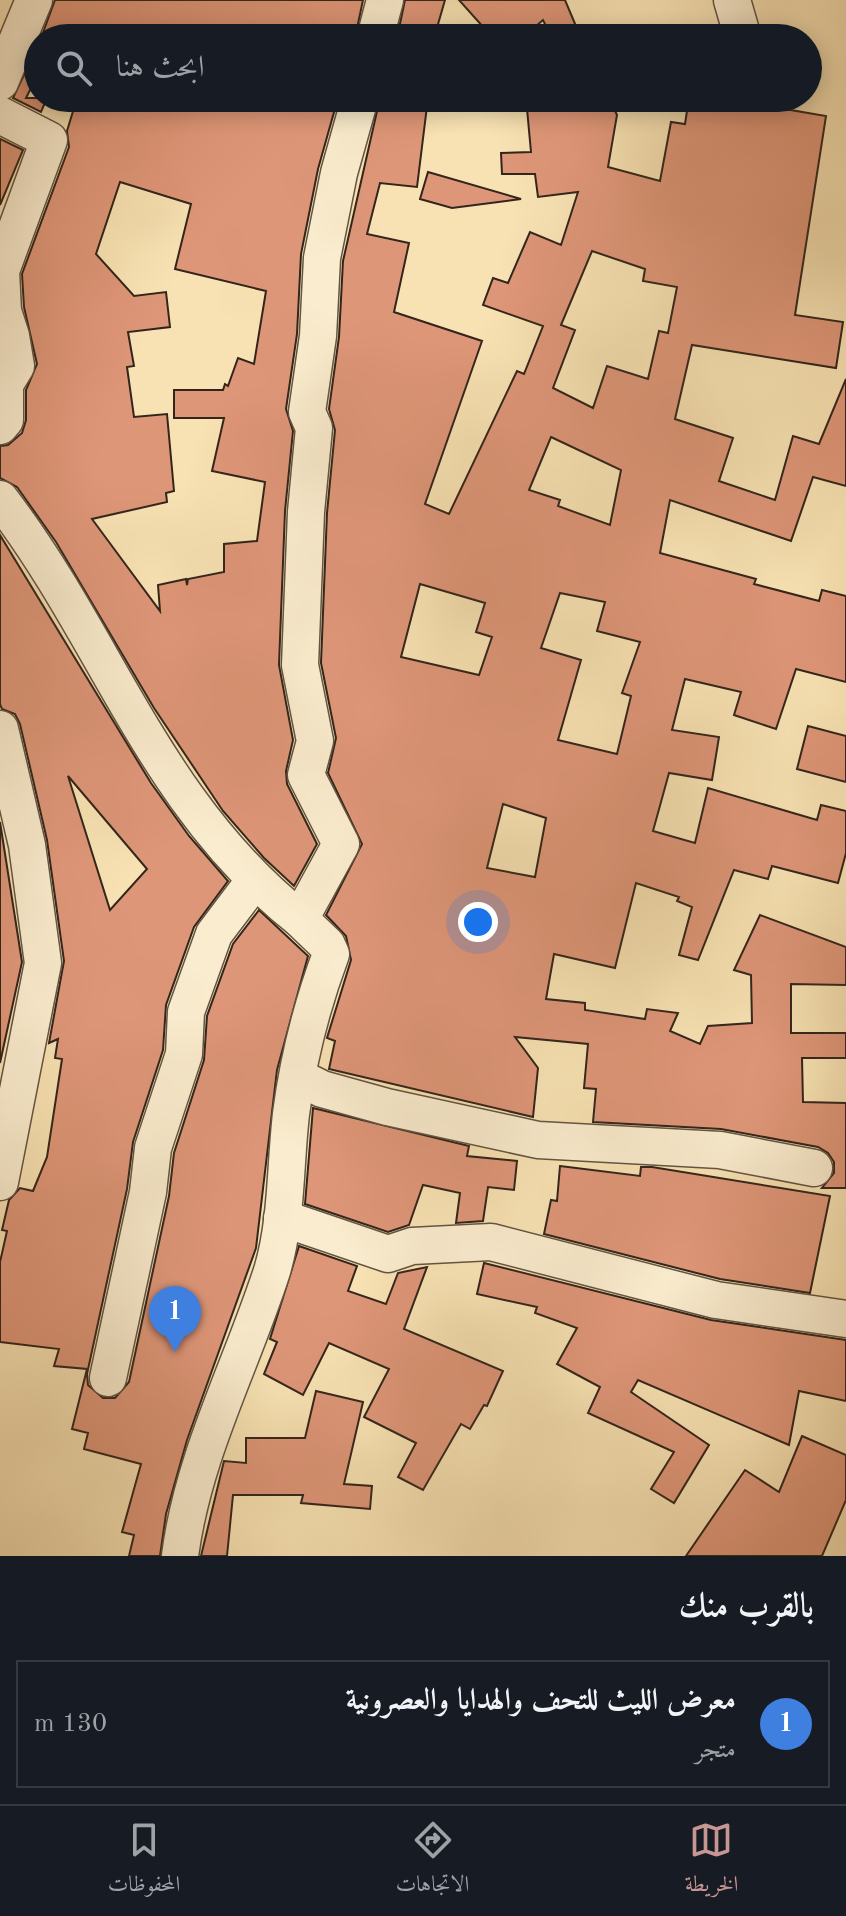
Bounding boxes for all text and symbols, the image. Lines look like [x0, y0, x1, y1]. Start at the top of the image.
search box [24, 24, 822, 112]
icon: search [52, 46, 96, 90]
text: ابحث هنا [116, 53, 204, 83]
your location [458, 902, 498, 942]
pin: 1 [149, 1286, 201, 1352]
text: بالقرب منك [679, 1590, 814, 1624]
text: معرض الليث للتحف والهدايا والعصرونية [346, 1686, 736, 1716]
text: 130 m [34, 1711, 107, 1737]
text: 1 [778, 1711, 794, 1737]
text: متجر [695, 1737, 736, 1763]
tab: المحفوظات [108, 1818, 180, 1905]
tab: الاتجاهات [396, 1818, 469, 1905]
tab: الخريطة [685, 1818, 738, 1905]

